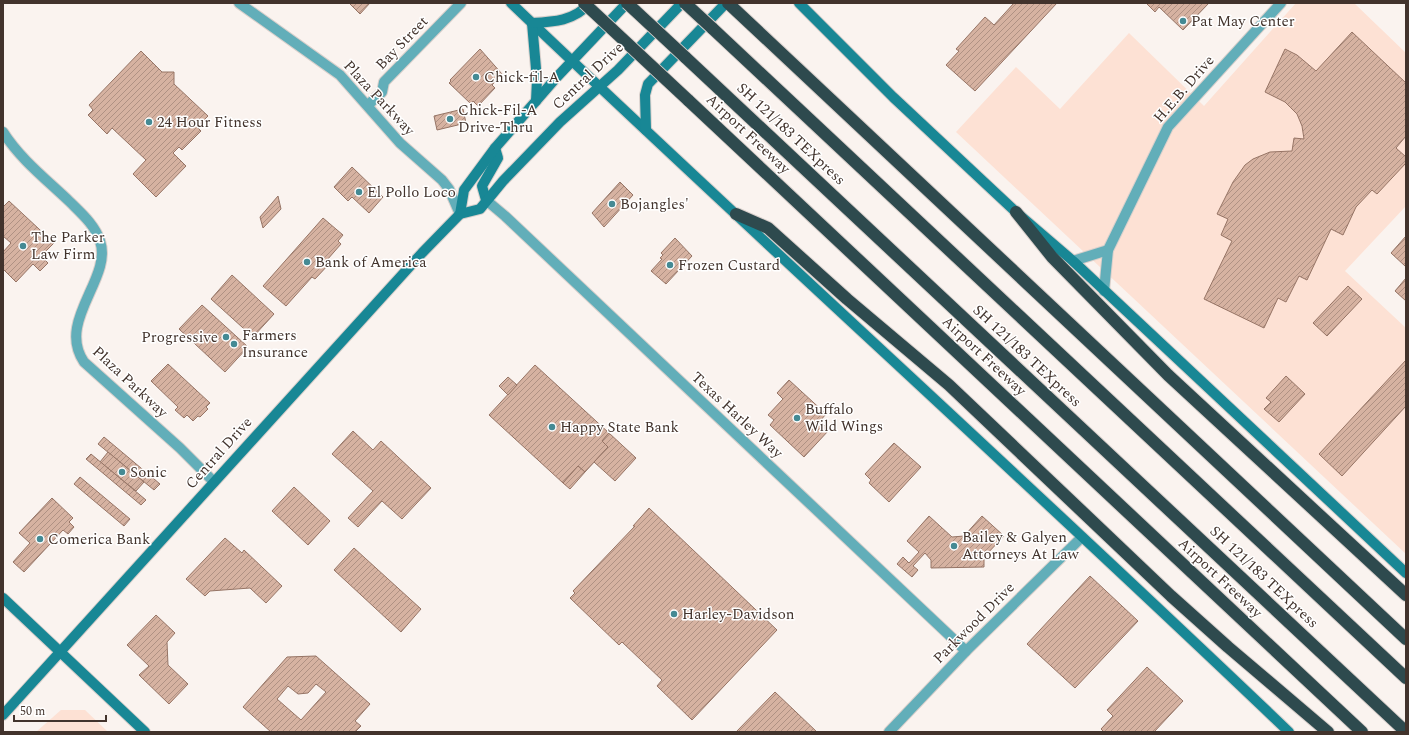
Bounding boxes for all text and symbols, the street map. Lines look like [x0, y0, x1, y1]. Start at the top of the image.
place label: Pat May Center [1191, 10, 1295, 33]
street label: Bay Street [370, 11, 434, 75]
marker: Pat May Center [1178, 16, 1188, 26]
street label: Central Drive [547, 37, 629, 115]
street label: H.E.B. Drive [1148, 50, 1220, 128]
street label: Plaza Parkway [338, 55, 421, 142]
place label: Chick-fil-A [484, 66, 559, 89]
marker: Chick-fil-A [471, 72, 481, 82]
street label: SH 121/183 TEXpress [731, 77, 851, 191]
street label: Airport Freeway [700, 89, 796, 180]
place label: Chick-Fil-A Drive-Thru [458, 99, 537, 139]
place label: 24 Hour Fitness [157, 111, 262, 134]
marker: Chick-Fil-A Drive-Thru [445, 114, 455, 124]
marker: 24 Hour Fitness [144, 117, 154, 127]
place label: El Pollo Loco [367, 181, 456, 204]
marker: El Pollo Loco [354, 187, 364, 197]
place label: Bojangles' [620, 193, 689, 216]
marker: Bojangles' [607, 199, 617, 209]
place label: The Parker Law Firm [31, 226, 105, 266]
marker: The Parker Law Firm [18, 241, 28, 251]
place label: Bank of America [315, 251, 427, 274]
place label: Frozen Custard [678, 254, 780, 277]
marker: Bank of America [302, 257, 312, 267]
marker: Frozen Custard [665, 260, 675, 270]
street label: SH 121/183 TEXpress [967, 299, 1087, 413]
street label: Airport Freeway [936, 311, 1032, 402]
place label: Farmers Insurance [242, 324, 308, 364]
place label: Progressive [141, 326, 218, 349]
marker: Progressive [221, 332, 231, 342]
marker: Farmers Insurance [229, 339, 239, 349]
street label: Plaza Parkway [87, 341, 174, 424]
street label: Texas Harley Way [686, 366, 789, 464]
place label: Buffalo Wild Wings [805, 398, 883, 438]
street label: Central Drive [180, 412, 258, 494]
marker: Buffalo Wild Wings [792, 413, 802, 423]
place label: Happy State Bank [560, 416, 679, 439]
marker: Happy State Bank [547, 422, 557, 432]
place label: Sonic [130, 461, 167, 484]
marker: Sonic [117, 467, 127, 477]
street label: SH 121/183 TEXpress [1204, 520, 1324, 634]
place label: Bailey & Galyen Attorneys At Law [962, 526, 1080, 566]
place label: Comerica Bank [48, 528, 150, 551]
street label: Airport Freeway [1172, 533, 1268, 624]
marker: Comerica Bank [35, 534, 45, 544]
marker: Bailey & Galyen Attorneys At Law [949, 541, 959, 551]
street label: Parkwood Drive [928, 577, 1020, 669]
place label: Harley-Davidson [682, 603, 795, 626]
marker: Harley-Davidson [669, 609, 679, 619]
scale bar [14, 697, 106, 723]
text: 50 m [20, 702, 45, 721]

